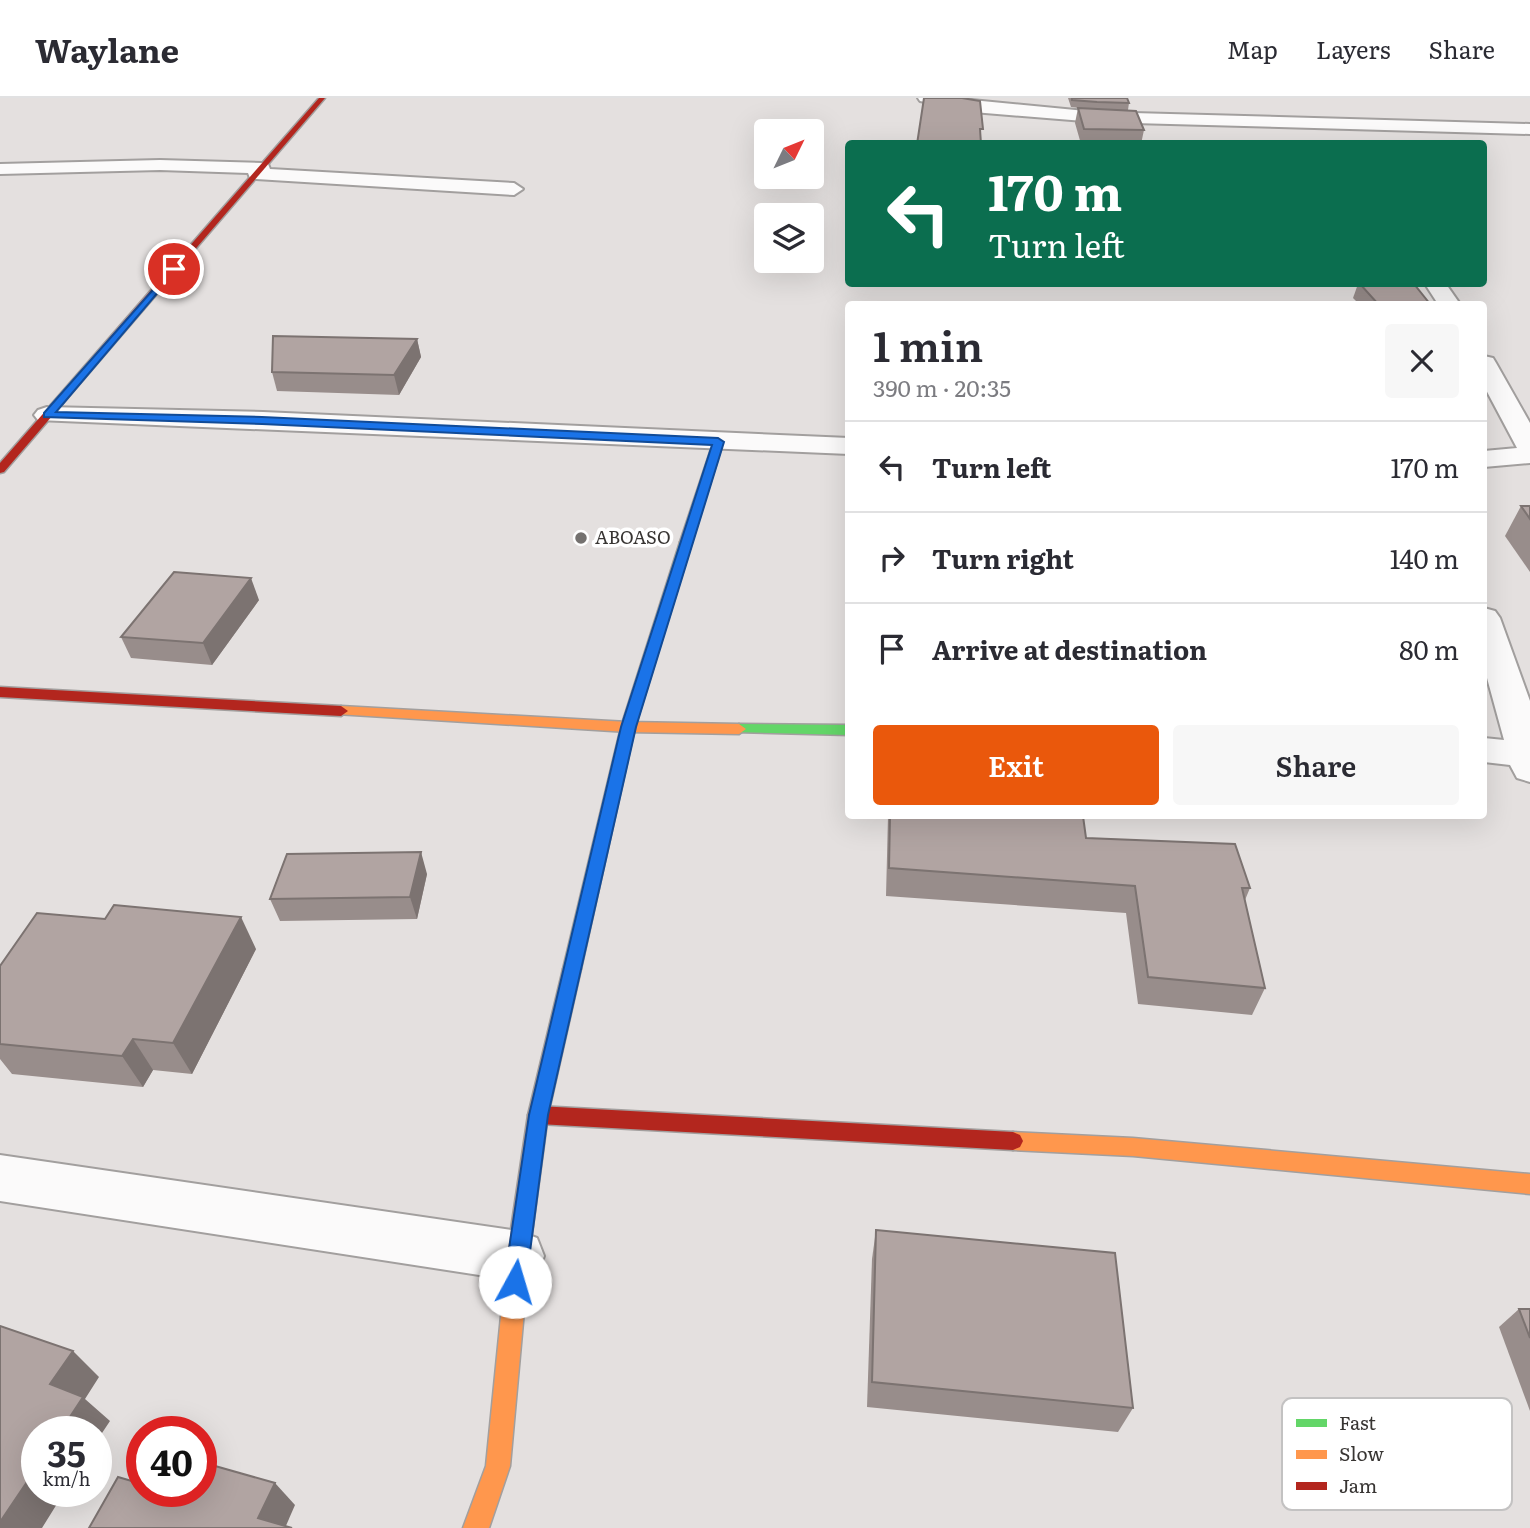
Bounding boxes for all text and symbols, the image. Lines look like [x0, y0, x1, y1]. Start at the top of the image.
text: Waylane [35, 24, 179, 73]
text: Map [1227, 31, 1278, 66]
text: Layers [1316, 31, 1390, 66]
text: Share [1428, 31, 1495, 66]
north arrow [754, 119, 824, 189]
map controls [754, 119, 824, 273]
text: 170 m [988, 153, 1122, 226]
icon: left [873, 168, 964, 259]
button: layers [754, 203, 824, 273]
text: Turn left [988, 220, 1125, 268]
pin [144, 239, 204, 299]
icon: arrive [155, 250, 193, 288]
text: 1 min [873, 313, 983, 375]
button: close [1385, 324, 1459, 398]
text: 390 m · 20:35 [873, 370, 1011, 404]
text: Turn left [932, 447, 1051, 486]
text: 170 m [1391, 447, 1459, 486]
icon: left [873, 448, 911, 486]
place label: ABOASO [595, 523, 671, 550]
marker: ABOASO [573, 530, 589, 546]
text: Turn right [932, 538, 1074, 577]
text: 140 m [1390, 538, 1459, 577]
icon: right [873, 539, 911, 577]
text: Arrive at destination [932, 629, 1207, 668]
text: 80 m [1399, 629, 1459, 668]
icon: arrive [873, 630, 911, 668]
button: Exit [873, 725, 1159, 805]
button: Share [1173, 725, 1459, 805]
position arrow [478, 1245, 552, 1319]
legend [1282, 1398, 1512, 1510]
text: Fast [1339, 1408, 1376, 1436]
speed limit sign: 40 [126, 1416, 217, 1507]
text: 35 [47, 1426, 86, 1478]
text: Slow [1339, 1439, 1384, 1467]
text: km/h [43, 1465, 90, 1492]
text: Jam [1339, 1471, 1377, 1499]

